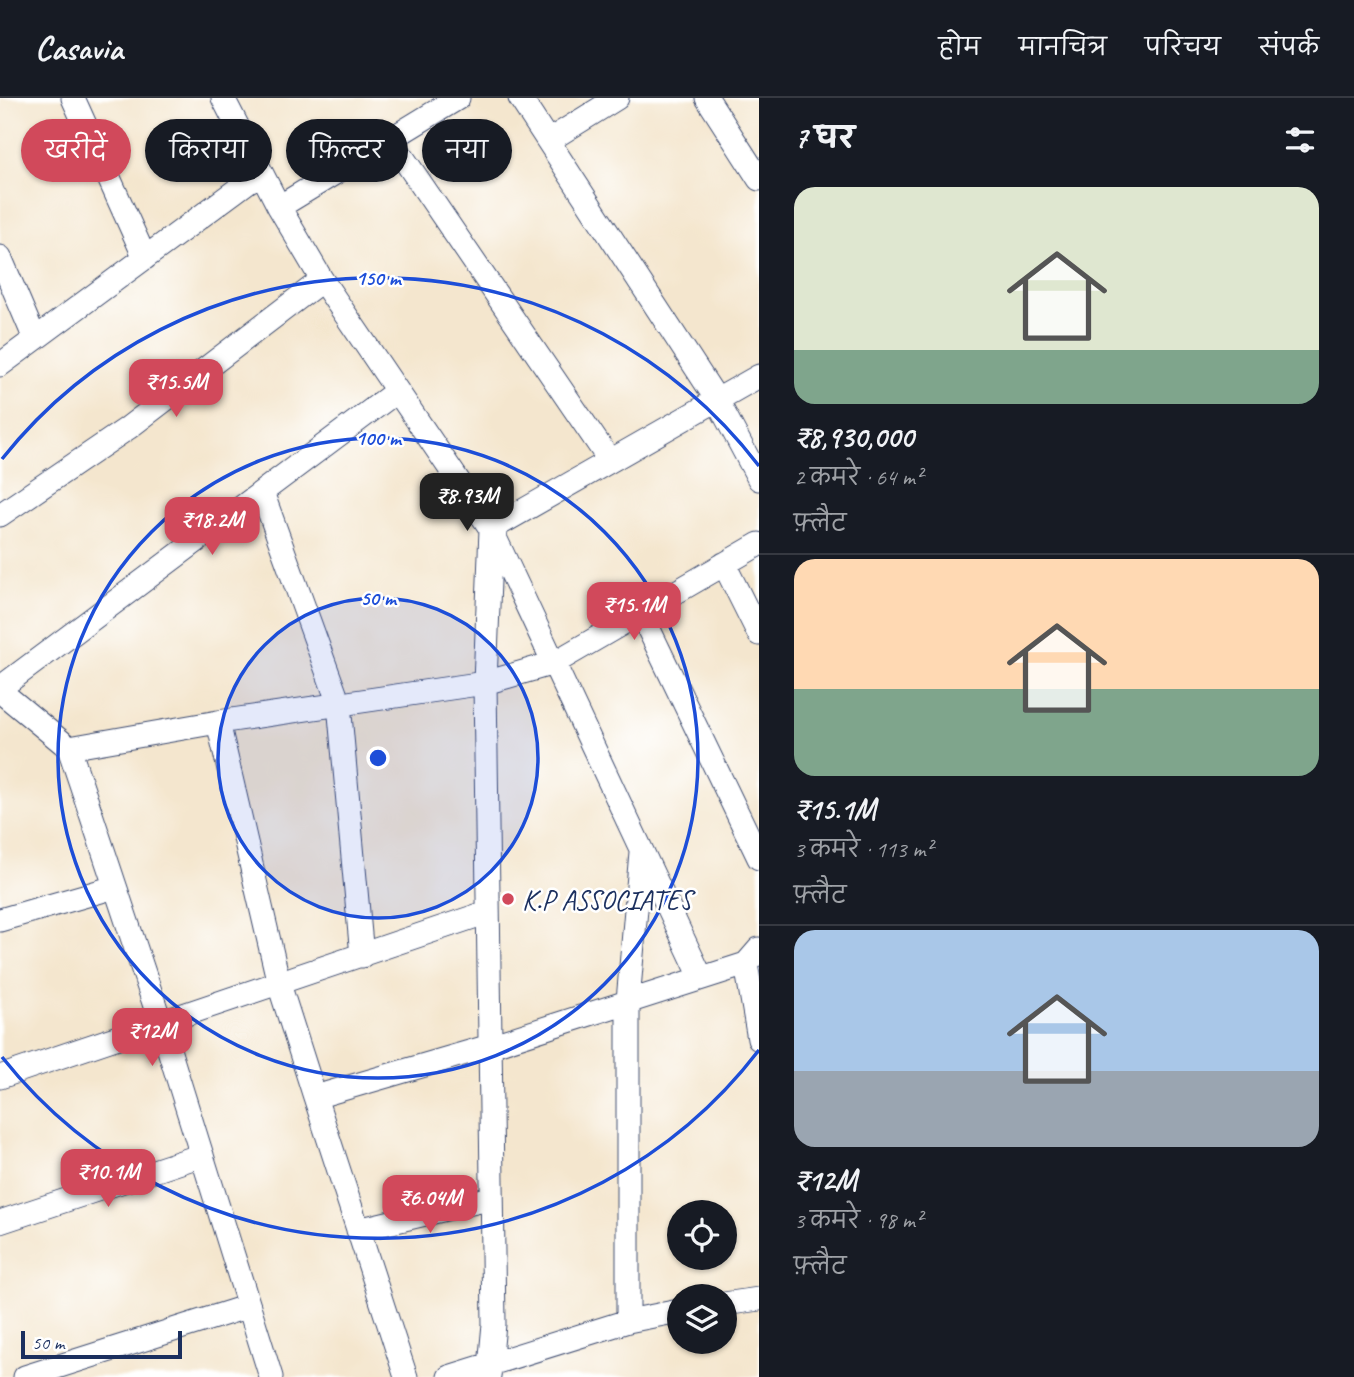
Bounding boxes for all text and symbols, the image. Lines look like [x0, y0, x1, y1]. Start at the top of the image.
text: Casavia [35, 27, 123, 69]
text: होम [938, 32, 981, 62]
text: मानचित्र [1019, 32, 1107, 62]
text: परिचय [1145, 32, 1221, 62]
text: संपर्क [1259, 32, 1319, 62]
chip: खरीदें [21, 119, 131, 182]
chip: किराया [145, 119, 272, 182]
chip: फ़िल्टर [286, 119, 408, 182]
chip: नया [422, 119, 512, 182]
text: 7 घर [794, 119, 855, 157]
icon: filters [1281, 121, 1319, 159]
icon: home [994, 233, 1120, 359]
text: 150 m [355, 265, 403, 291]
pin: ₹15.5M [119, 360, 233, 419]
text: ₹15.5M [145, 367, 207, 396]
text: ₹8,930,000 [794, 418, 914, 456]
text: 100 m [355, 425, 403, 451]
text: 2 कमरे · 64 m² [794, 463, 922, 492]
pin: ₹8.93M [410, 474, 524, 533]
text: ₹8.93M [436, 481, 498, 510]
pin: ₹18.2M [155, 498, 269, 557]
text: ₹18.2M [181, 505, 243, 534]
text: फ़्लैट [794, 509, 846, 538]
pin: ₹15.1M [577, 582, 691, 642]
text: 50 m [360, 585, 398, 611]
text: ₹15.1M [603, 590, 665, 619]
icon: home [994, 605, 1120, 731]
centre of rings [366, 746, 390, 770]
text: ₹15.1M [794, 790, 875, 828]
text: 3 कमरे · 113 m² [794, 835, 932, 864]
text: फ़्लैट [794, 881, 846, 910]
place label: K.P ASSOCIATES [522, 882, 697, 917]
marker: K.P ASSOCIATES [500, 891, 516, 907]
icon: home [994, 976, 1120, 1102]
pin: ₹12M [111, 1009, 193, 1068]
text: ₹12M [128, 1016, 176, 1045]
pin: ₹10.1M [51, 1150, 165, 1209]
text: ₹10.1M [77, 1157, 139, 1186]
text: ₹12M [794, 1161, 856, 1199]
pin: ₹6.04M [373, 1176, 487, 1235]
text: ₹6.04M [398, 1183, 462, 1212]
map controls [667, 1200, 737, 1354]
button: locate [667, 1200, 737, 1270]
text: 3 कमरे · 98 m² [794, 1206, 922, 1235]
text: फ़्लैट [794, 1252, 846, 1281]
button: layers [667, 1284, 737, 1354]
scale bar [21, 1328, 182, 1360]
text: 50 m [32, 1331, 64, 1355]

